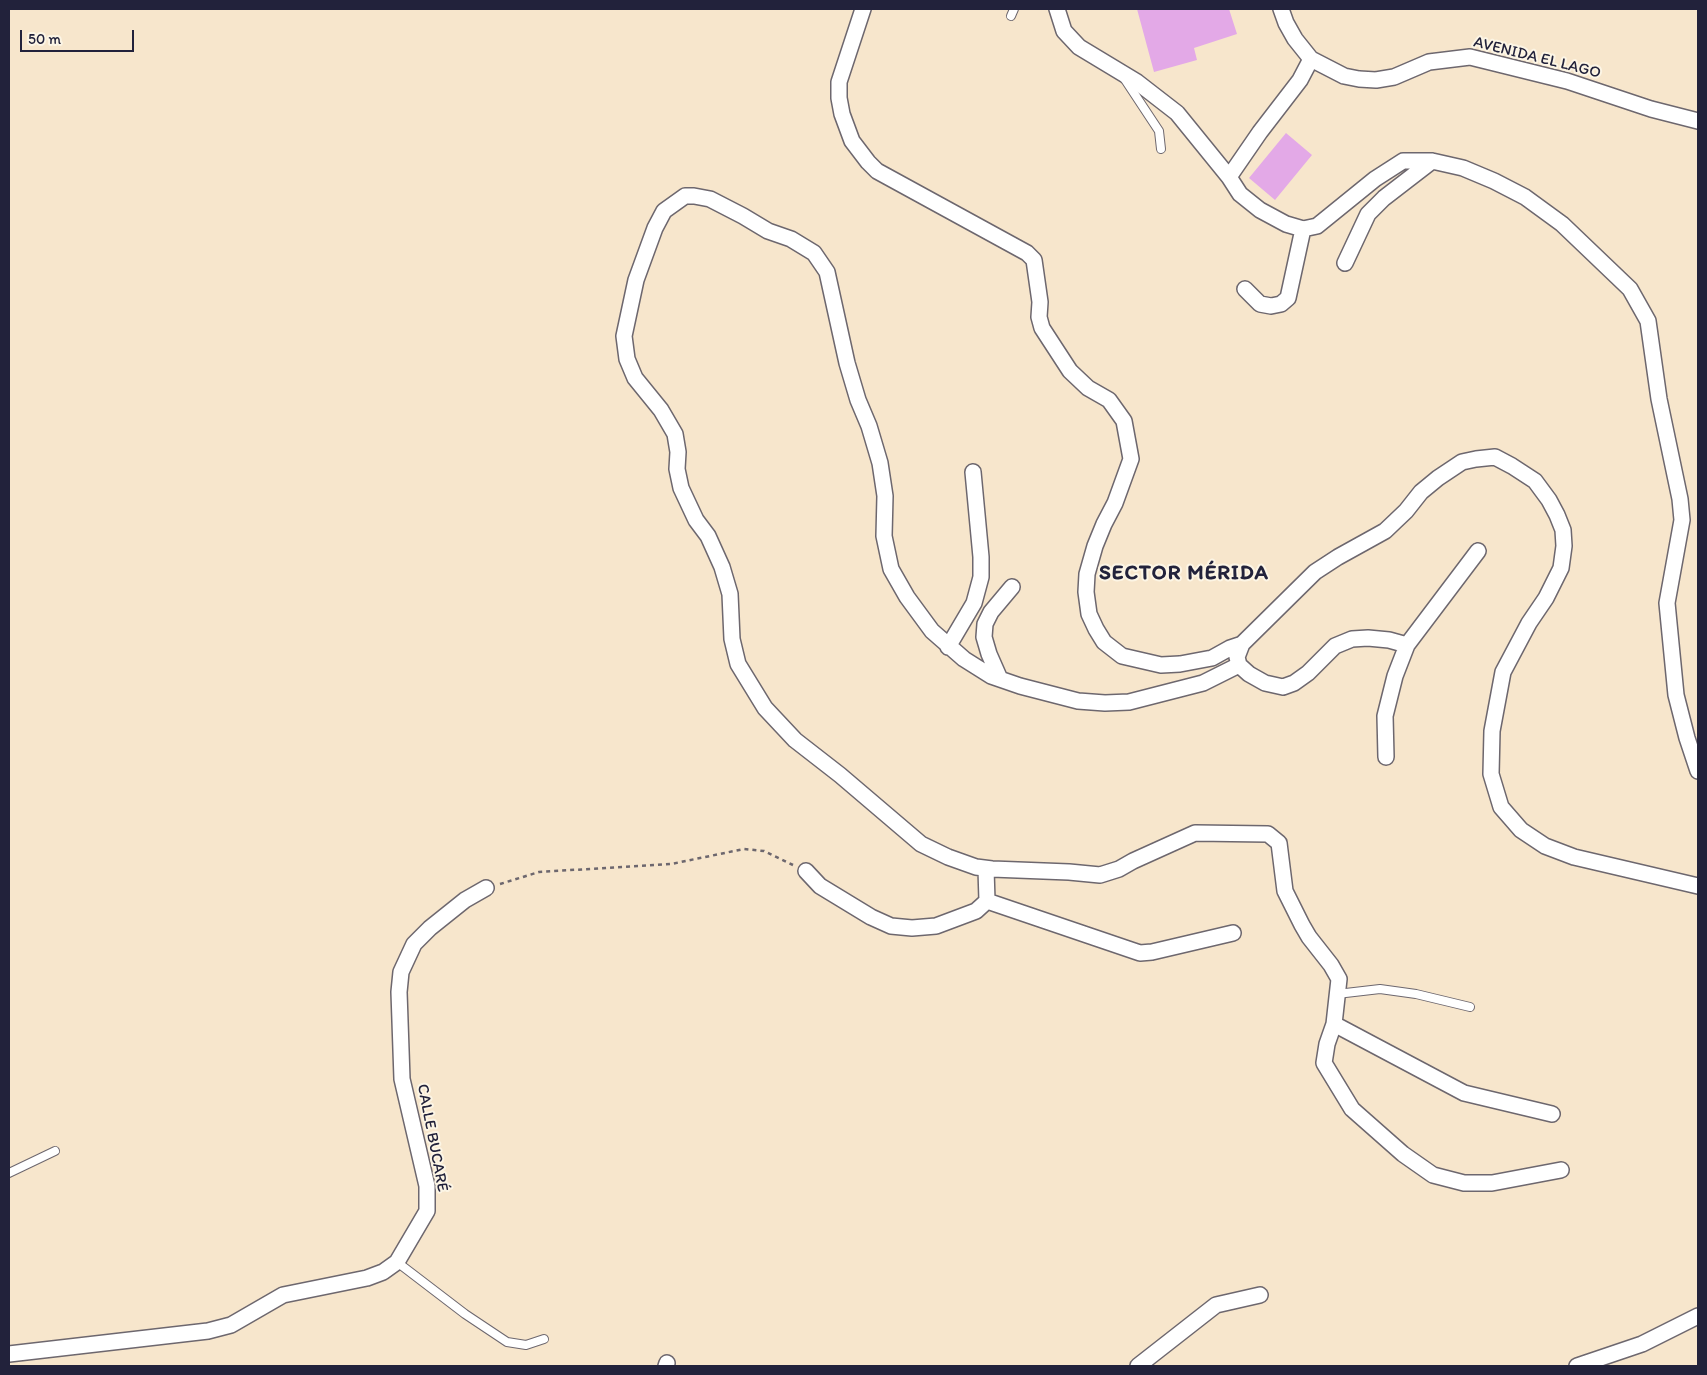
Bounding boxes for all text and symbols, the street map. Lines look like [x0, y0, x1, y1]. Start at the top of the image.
scale bar [22, 20, 136, 52]
text: 50 m [28, 30, 61, 48]
street label: AVENIDA EL LAGO [1471, 33, 1603, 83]
district label: SECTOR MÉRIDA [1097, 561, 1271, 587]
street label: CALLE BUCARÉ [412, 1082, 452, 1194]

